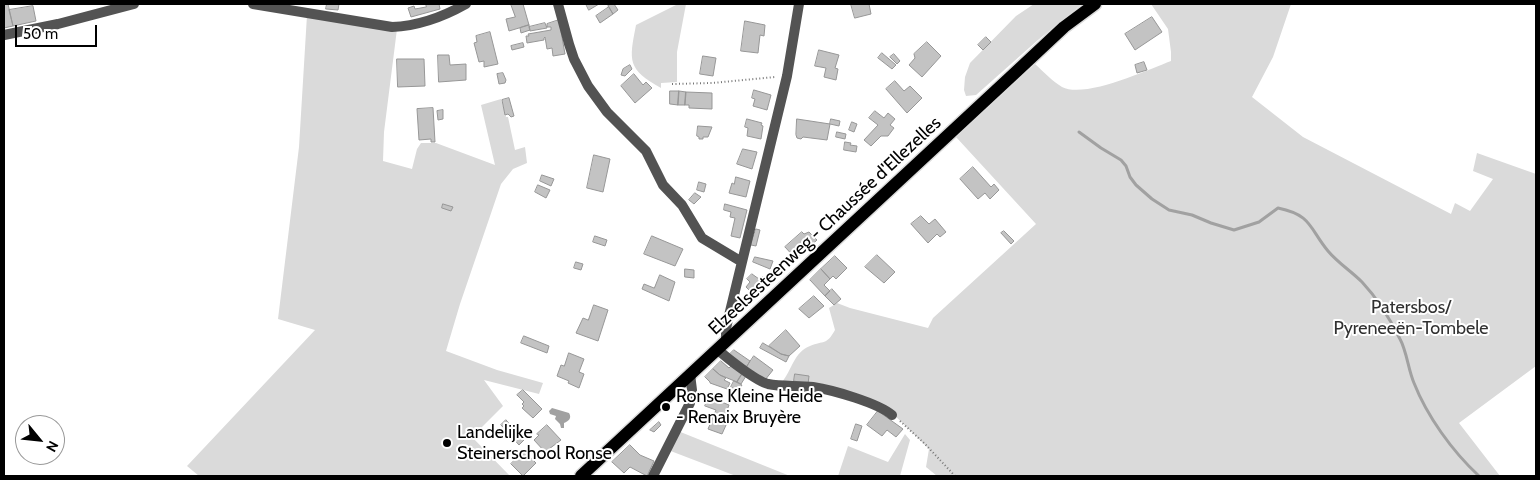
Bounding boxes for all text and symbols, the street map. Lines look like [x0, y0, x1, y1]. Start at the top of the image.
scale bar [18, 15, 100, 47]
text: 50 m [23, 25, 58, 43]
street label: Elzeelsesteenweg - Chaussée d'Ellezelles [704, 112, 946, 340]
park label: Patersbos/ Pyreneeën-Tombele [1333, 297, 1489, 340]
place label: Ronse Kleine Heide - Renaix Bruyère [676, 386, 823, 428]
marker: Ronse Kleine Heide - Renaix Bruyère [660, 401, 672, 413]
north arrow [15, 415, 65, 465]
place label: Landelijke Steinerschool Ronse [457, 422, 612, 464]
marker: Landelijke Steinerschool Ronse [441, 437, 453, 449]
text: N [42, 438, 63, 455]

